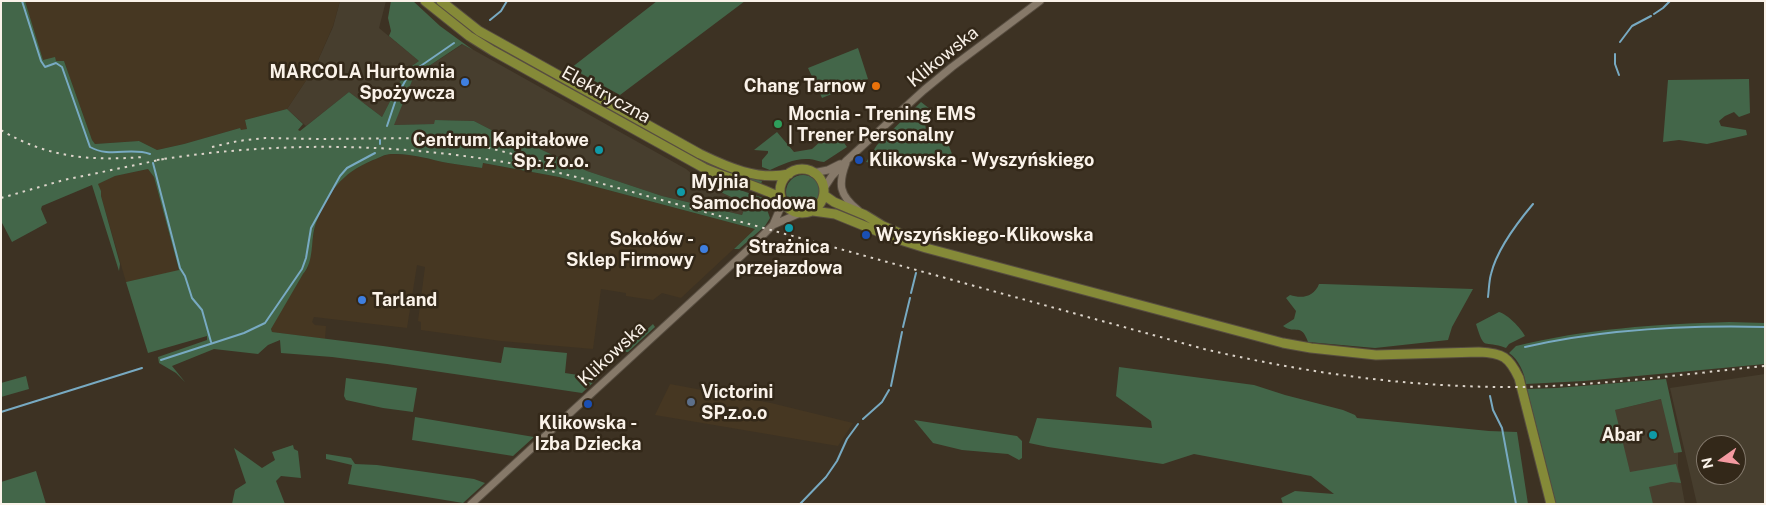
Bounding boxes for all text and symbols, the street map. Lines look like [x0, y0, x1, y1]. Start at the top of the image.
street label: Klikowska [903, 22, 983, 92]
place label: MARCOLA Hurtownia Spożywcza [270, 61, 455, 104]
street label: Elektryczna [558, 62, 654, 128]
place label: Chang Tarnow [744, 75, 866, 97]
marker: MARCOLA Hurtownia Spożywcza [459, 76, 471, 88]
marker: Chang Tarnow [870, 80, 882, 92]
place label: Mocnia - Trening EMS | Trener Personalny [788, 103, 976, 146]
marker: Mocnia - Trening EMS | Trener Personalny [772, 118, 784, 130]
place label: Centrum Kapitałowe Sp. z o.o. [413, 129, 589, 172]
marker: Centrum Kapitałowe Sp. z o.o. [593, 144, 605, 156]
place label: Klikowska - Wyszyńskiego [869, 149, 1094, 171]
marker: Klikowska - Wyszyńskiego [853, 154, 865, 166]
place label: Myjnia Samochodowa [691, 171, 816, 213]
marker: Myjnia Samochodowa [675, 186, 687, 198]
marker: Strażnica przejazdowa [783, 222, 795, 234]
place label: Wyszyńskiego-Klikowska [876, 224, 1093, 246]
place label: Sokołów - Sklep Firmowy [566, 228, 694, 270]
marker: Wyszyńskiego-Klikowska [860, 229, 872, 241]
place label: Strażnica przejazdowa [736, 236, 842, 278]
marker: Sokołów - Sklep Firmowy [698, 243, 710, 255]
place label: Tarland [372, 289, 437, 311]
marker: Tarland [356, 294, 368, 306]
street label: Klikowska [574, 317, 650, 391]
place label: Victorini SP.z.o.o [701, 381, 773, 424]
marker: Victorini SP.z.o.o [685, 396, 697, 408]
marker: Klikowska - Izba Dziecka [582, 398, 594, 410]
place label: Klikowska - Izba Dziecka [535, 412, 641, 454]
place label: Abar [1601, 424, 1643, 446]
marker: Abar [1647, 429, 1659, 441]
north arrow [1696, 435, 1746, 485]
text: N [1698, 456, 1716, 470]

